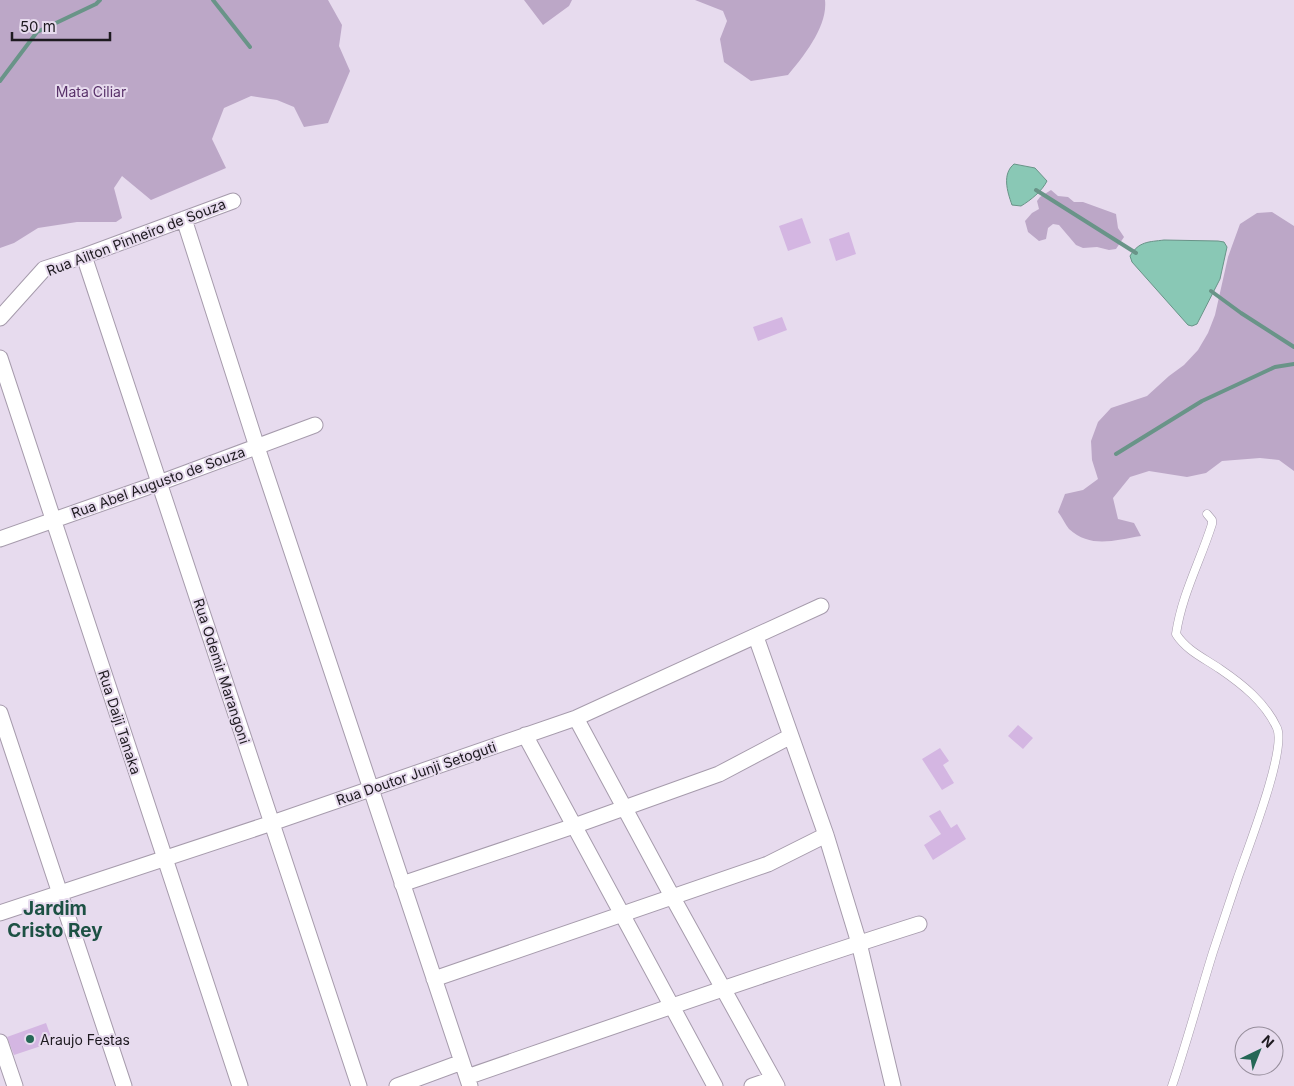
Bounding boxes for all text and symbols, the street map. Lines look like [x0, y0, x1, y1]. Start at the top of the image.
scale bar [12, 10, 110, 42]
text: 50 m [20, 17, 56, 36]
park label: Mata Ciliar [56, 83, 126, 100]
street label: Rua Ailton Pinheiro de Souza [44, 195, 228, 279]
street label: Rua Abel Augusto de Souza [69, 443, 247, 521]
street label: Rua Odemir Marangoni [190, 596, 254, 746]
street label: Rua Daiji Tanaka [95, 668, 145, 776]
street label: Rua Doutor Junji Setoguti [334, 738, 498, 808]
district label: Jardim Cristo Rey [7, 897, 103, 942]
north arrow [1234, 1026, 1284, 1076]
place label: Araujo Festas [40, 1031, 130, 1048]
text: N [1259, 1031, 1278, 1051]
marker: Araujo Festas [24, 1033, 36, 1045]

